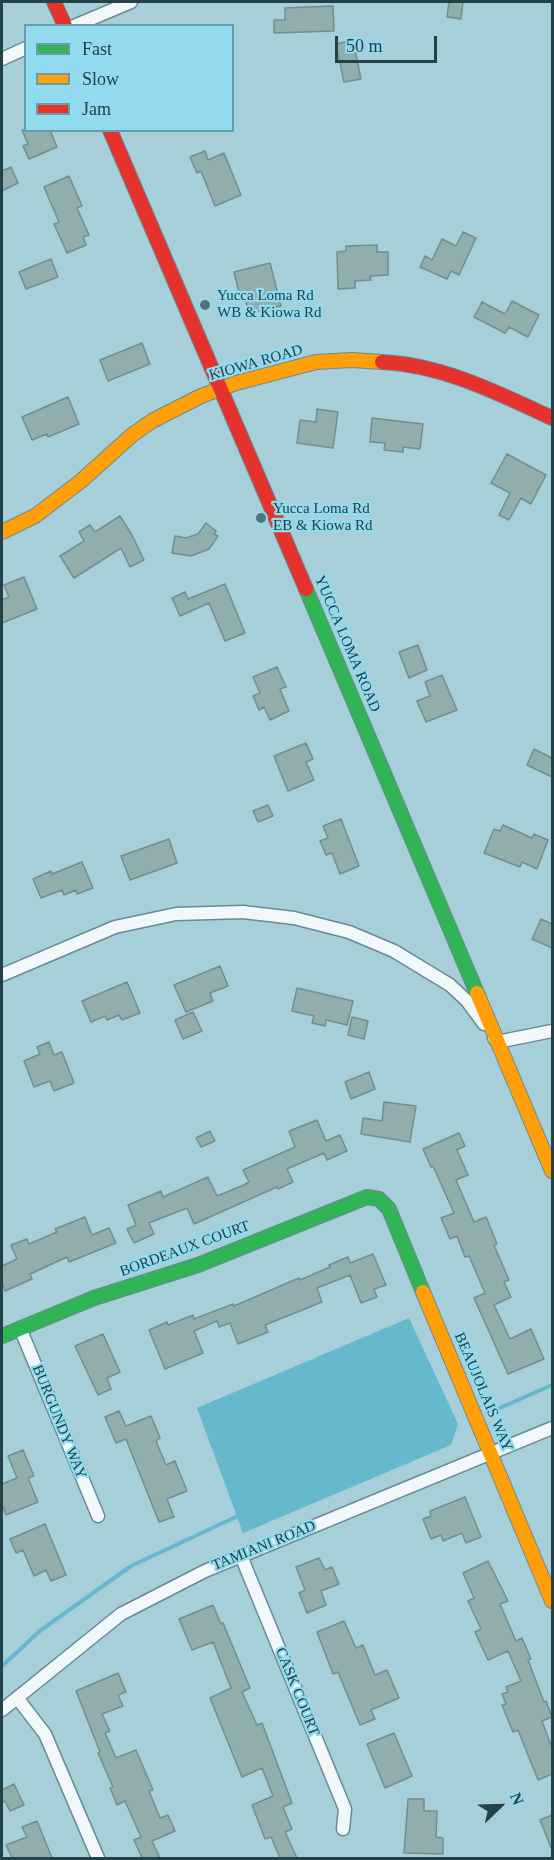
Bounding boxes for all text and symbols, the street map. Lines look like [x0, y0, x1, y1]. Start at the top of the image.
legend [24, 24, 234, 132]
scale bar [338, 24, 440, 62]
text: 50 m [346, 36, 383, 56]
text: Fast [82, 39, 112, 59]
text: Slow [82, 69, 119, 89]
text: Jam [82, 99, 111, 119]
place label: Yucca Loma Rd WB & Kiowa Rd [217, 287, 322, 322]
marker: Yucca Loma Rd WB & Kiowa Rd [198, 298, 212, 312]
street label: KIOWA ROAD [207, 341, 305, 385]
place label: Yucca Loma Rd EB & Kiowa Rd [273, 500, 373, 535]
marker: Yucca Loma Rd EB & Kiowa Rd [254, 511, 268, 525]
street label: YUCCA LOMA ROAD [310, 573, 384, 715]
street label: BORDEAUX COURT [118, 1217, 252, 1281]
street label: BEAUJOLAIS WAY [450, 1330, 516, 1454]
street label: BURGUNDY WAY [28, 1362, 90, 1482]
street label: TAMIANI ROAD [210, 1517, 318, 1575]
street label: CASK COURT [271, 1645, 323, 1739]
north arrow [470, 1776, 530, 1836]
text: N [507, 1790, 527, 1807]

